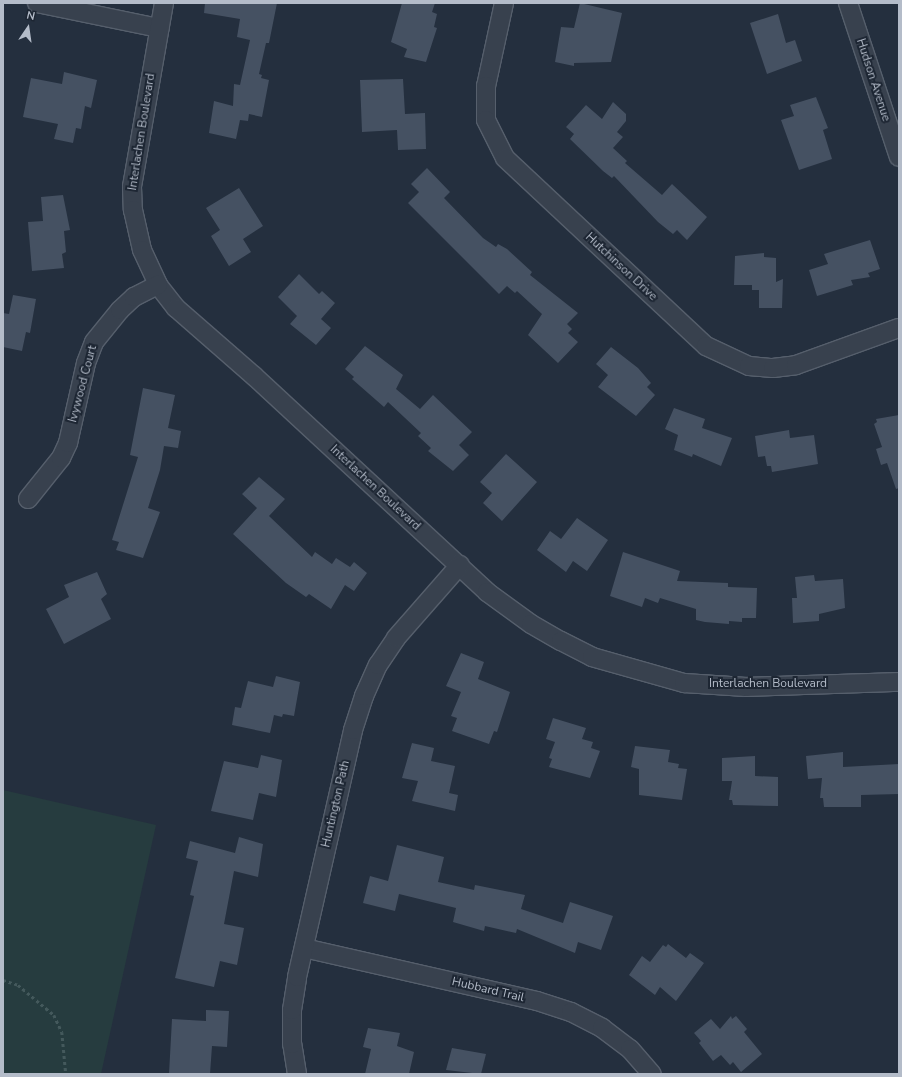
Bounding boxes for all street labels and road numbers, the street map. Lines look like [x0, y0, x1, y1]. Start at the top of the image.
street label: Hudson Avenue [853, 37, 893, 123]
street label: Interlachen Boulevard [126, 72, 158, 192]
street label: Hutchinson Drive [582, 230, 660, 304]
street label: Ivywood Court [66, 344, 100, 424]
street label: Interlachen Boulevard [327, 442, 423, 534]
street label: Interlachen Boulevard [709, 677, 827, 691]
street label: Huntington Path [319, 759, 353, 849]
street label: Hubbard Trail [450, 975, 526, 1005]

